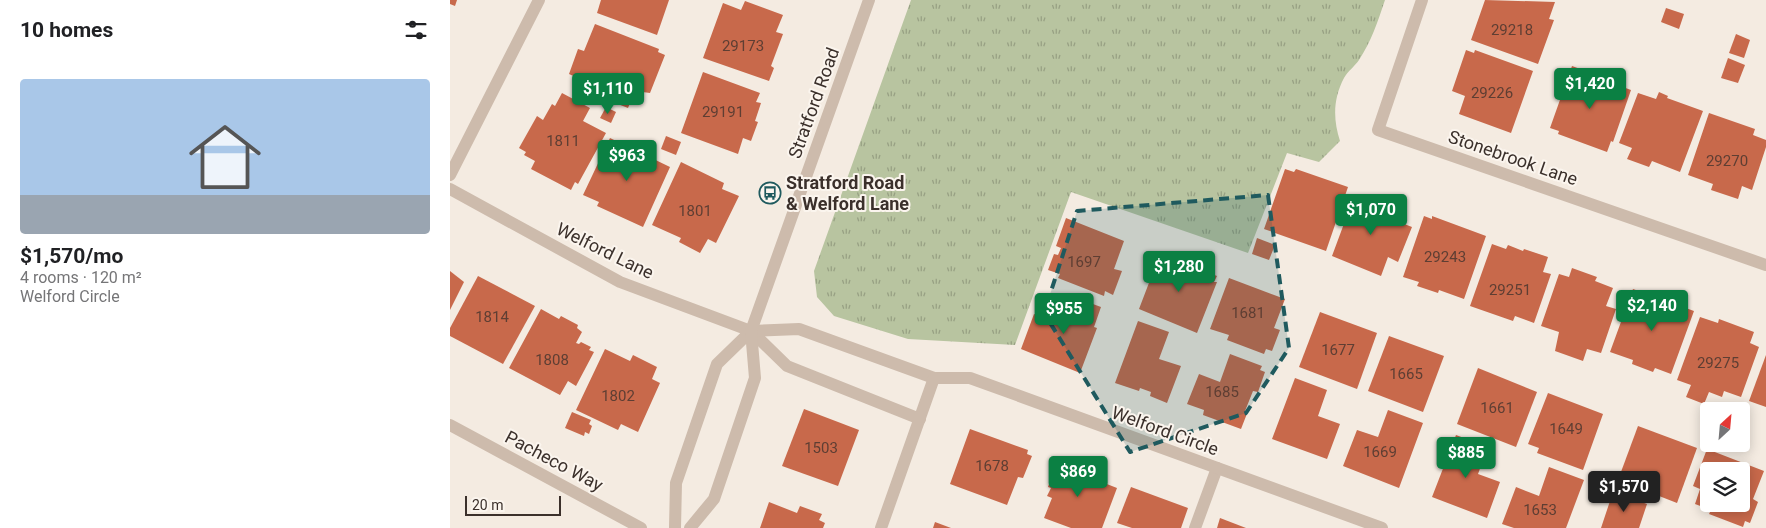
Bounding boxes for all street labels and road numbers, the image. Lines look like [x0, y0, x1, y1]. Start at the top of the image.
street label: Stratford Road [784, 45, 843, 161]
street label: Stonebrook Lane [1446, 126, 1581, 189]
street label: Welford Lane [553, 218, 657, 283]
street label: Welford Circle [1109, 401, 1221, 460]
street label: Pacheco Way [502, 426, 607, 495]

